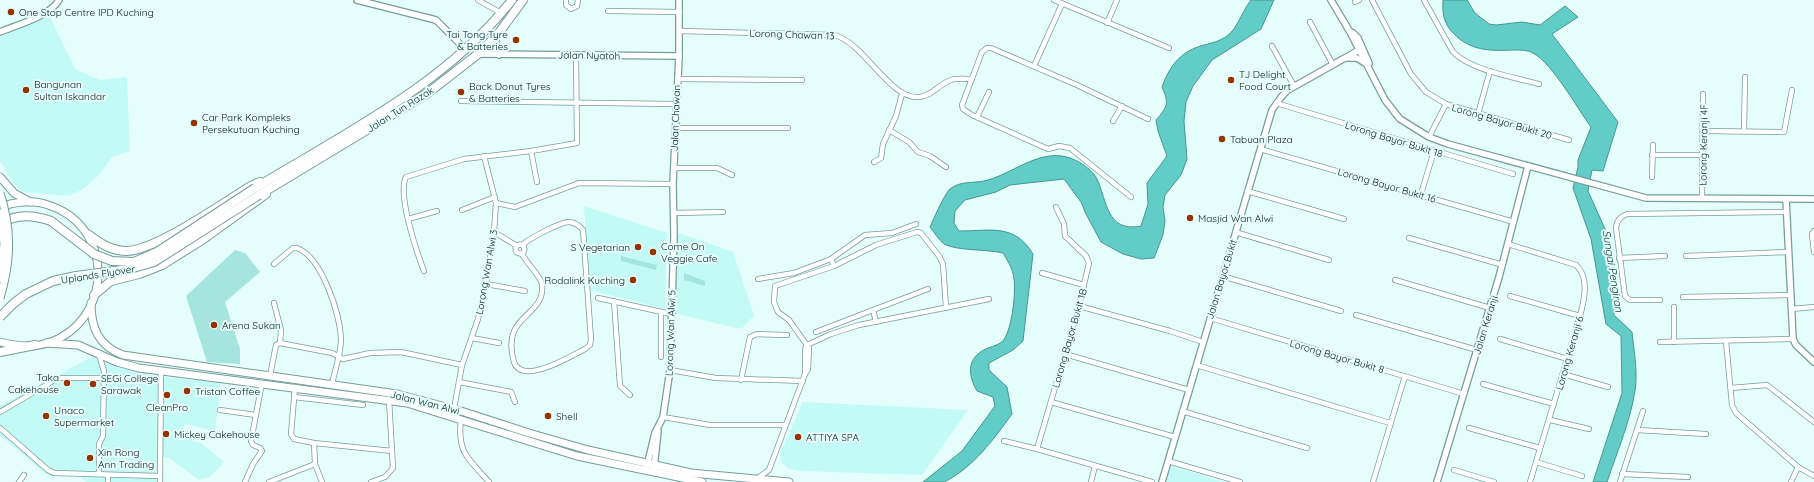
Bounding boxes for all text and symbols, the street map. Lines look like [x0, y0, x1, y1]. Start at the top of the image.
place label: One Stop Centre IPD Kuching [19, 6, 154, 19]
marker: One Stop Centre IPD Kuching [6, 7, 16, 17]
street label: Lorong Chawan 13 [749, 27, 835, 42]
place label: Tai Tong Tyre & Batteries [446, 28, 508, 53]
marker: Tai Tong Tyre & Batteries [511, 35, 521, 45]
street label: Jalan Nyatoh [558, 48, 620, 63]
place label: TJ Delight Food Court [1239, 68, 1291, 93]
marker: TJ Delight Food Court [1226, 75, 1236, 85]
place label: Bangunan Sultan Iskandar [34, 78, 106, 103]
place label: Back Donut Tyres & Batteries [469, 80, 551, 105]
street label: Jalan Tun Razak [364, 84, 436, 135]
marker: Bangunan Sultan Iskandar [21, 85, 31, 95]
street label: Jalan Chawan [668, 85, 683, 151]
marker: Back Donut Tyres & Batteries [456, 87, 466, 97]
street label: Lorong Bayor Bukit 20 [1450, 101, 1554, 142]
street label: Lorong Keranji 4F [1696, 104, 1711, 186]
place label: Car Park Kompleks Persekutuan Kuching [202, 111, 300, 136]
marker: Car Park Kompleks Persekutuan Kuching [189, 118, 199, 128]
street label: Lorong Bayor Bukit 18 [1343, 118, 1444, 161]
place label: Tabuan Plaza [1230, 133, 1293, 146]
marker: Tabuan Plaza [1217, 134, 1227, 144]
street label: Lorong Bayor Bukit 16 [1336, 165, 1438, 206]
place label: Masjid Wan Alwi [1198, 212, 1273, 225]
marker: Masjid Wan Alwi [1185, 213, 1195, 223]
street label: Lorong Wan Alwi 3 [473, 229, 500, 316]
water label: Sungai Pengiran [1600, 229, 1627, 314]
street label: Jalan Bayor Bukit [1203, 237, 1240, 321]
place label: Come On Veggie Cafe [661, 240, 718, 265]
place label: S Vegetarian [571, 241, 630, 254]
marker: S Vegetarian [633, 242, 643, 252]
marker: Come On Veggie Cafe [648, 247, 658, 257]
street label: Uplands Flyover [60, 262, 136, 287]
place label: Rodalink Kuching [545, 274, 625, 287]
marker: Rodalink Kuching [628, 275, 638, 285]
street label: Lorong Bayor Bukit 1B [1049, 287, 1090, 389]
street label: Lorong Wan Alwi 5 [662, 290, 679, 376]
street label: Jalan Keranji [1470, 294, 1501, 356]
street label: Lorong Keranji 6 [1553, 314, 1586, 392]
place label: Arena Sukan [222, 319, 281, 332]
marker: Arena Sukan [209, 320, 219, 330]
street label: Lorong Bayor Bukit 8 [1288, 337, 1386, 376]
place label: Taka Cakehouse [8, 371, 59, 396]
place label: SEGi College Sarawak [101, 372, 159, 397]
marker: Taka Cakehouse [62, 378, 72, 388]
marker: SEGi College Sarawak [88, 379, 98, 389]
place label: Tristan Coffee [195, 385, 260, 398]
marker: Tristan Coffee [182, 386, 192, 396]
street label: Jalan Wan Alwi [389, 388, 461, 417]
marker: CleanPro [162, 390, 172, 400]
place label: CleanPro [146, 401, 188, 414]
place label: Unaco Supermarket [54, 404, 115, 429]
place label: Shell [556, 410, 578, 423]
marker: Unaco Supermarket [41, 411, 51, 421]
marker: Shell [543, 411, 553, 421]
place label: Mickey Cakehouse [174, 428, 260, 441]
marker: Mickey Cakehouse [161, 429, 171, 439]
place label: ATTIYA SPA [806, 431, 859, 444]
marker: ATTIYA SPA [793, 432, 803, 442]
place label: Xin Rong Ann Trading [98, 446, 154, 471]
marker: Xin Rong Ann Trading [85, 453, 95, 463]

